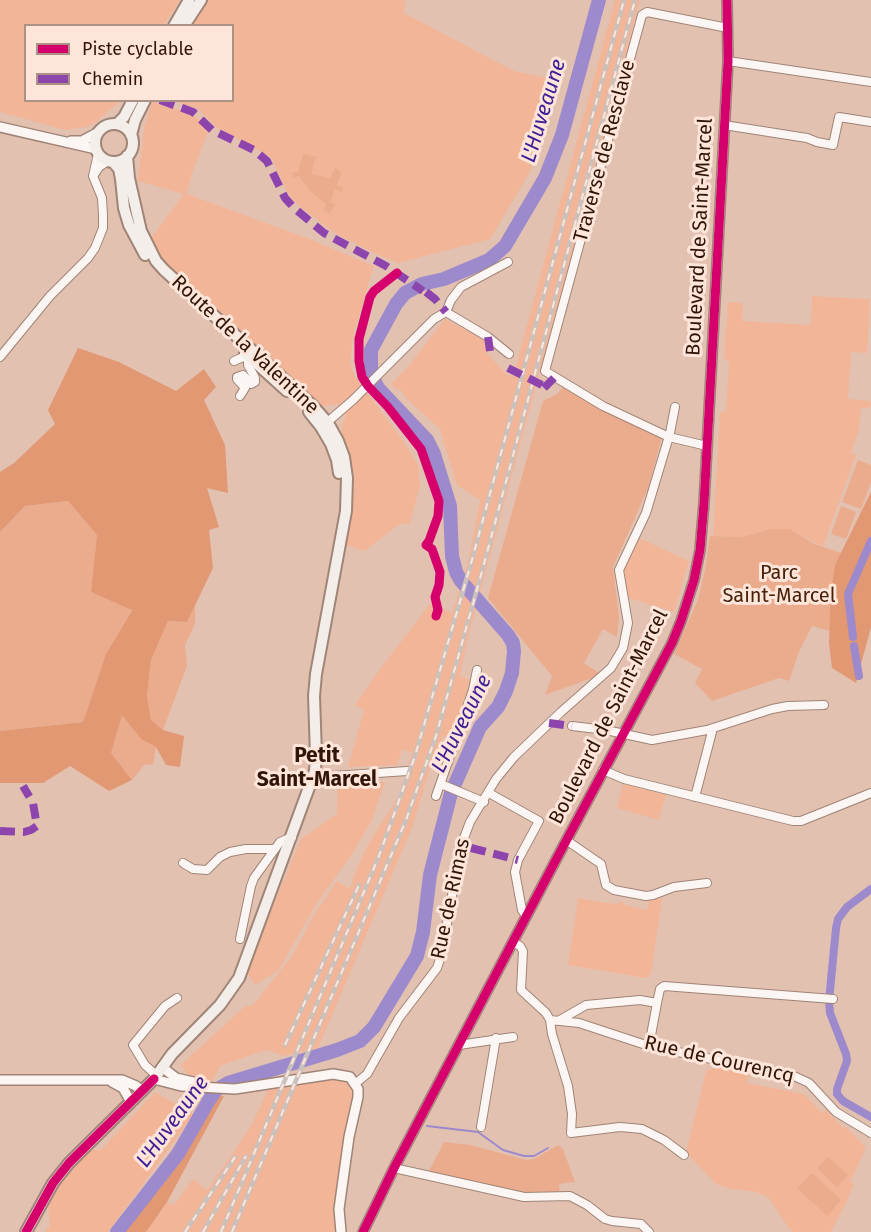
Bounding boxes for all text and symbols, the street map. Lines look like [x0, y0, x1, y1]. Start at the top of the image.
legend [24, 24, 234, 102]
text: Piste cyclable [82, 38, 193, 60]
water label: L'Huveaune [516, 56, 572, 166]
street label: Traverse de Resclave [569, 57, 641, 245]
text: Chemin [82, 68, 143, 90]
street label: Boulevard de Saint-Marcel [682, 117, 718, 357]
street label: Route de la Valentine [166, 270, 324, 420]
park label: Parc Saint-Marcel [722, 561, 836, 608]
street label: Boulevard de Saint-Marcel [544, 605, 674, 829]
water label: L'Huveaune [427, 671, 497, 777]
district label: Petit Saint-Marcel [257, 743, 377, 793]
street label: Rue de Rimas [426, 836, 476, 962]
street label: Rue de Courencq [642, 1031, 796, 1089]
water label: L'Huveaune [131, 1071, 215, 1173]

